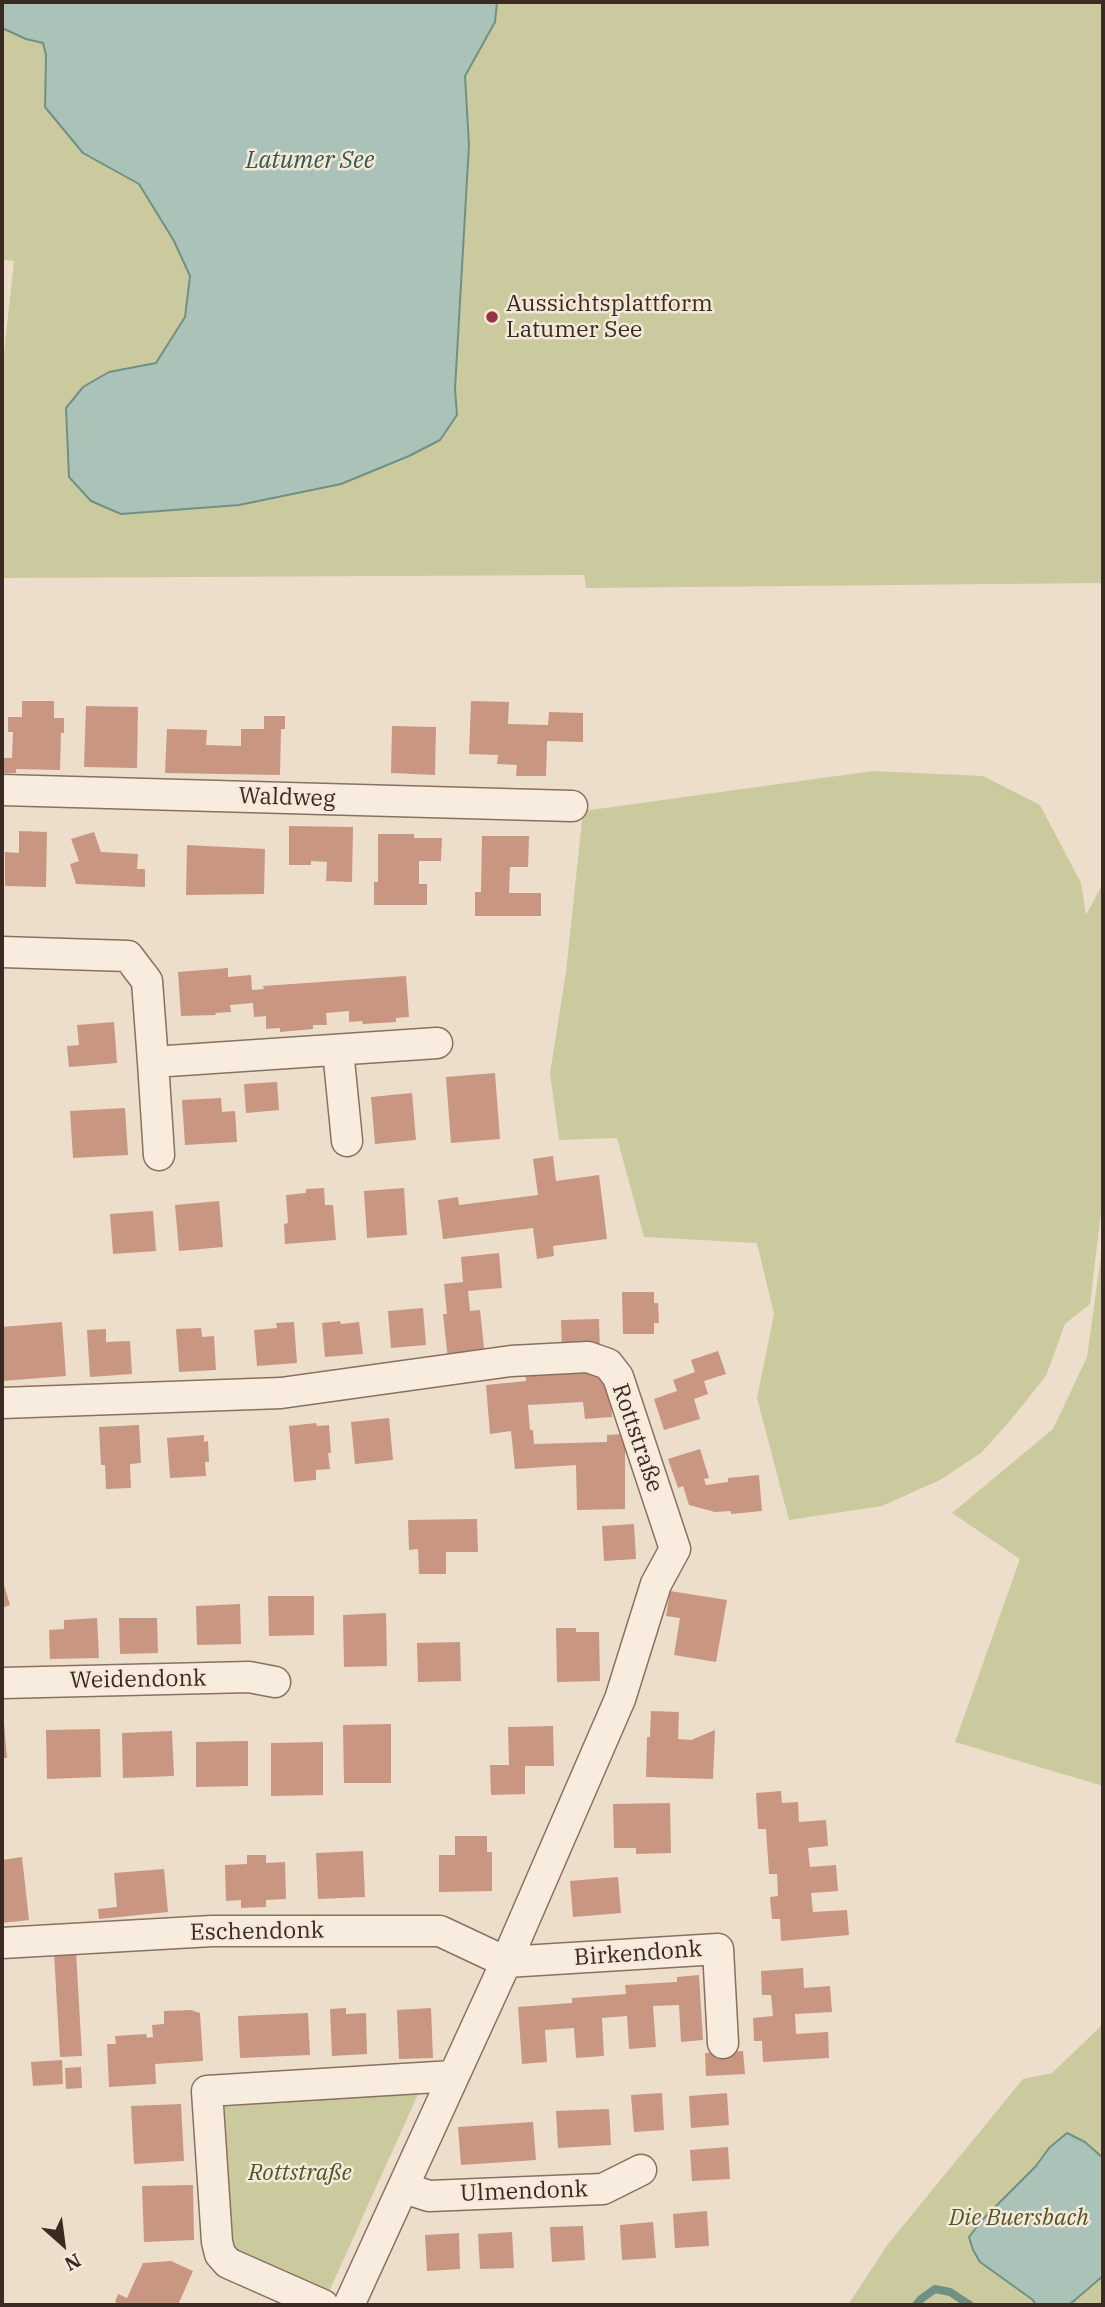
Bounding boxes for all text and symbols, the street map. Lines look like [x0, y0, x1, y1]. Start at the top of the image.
water label: Latumer See [246, 147, 374, 175]
place label: Aussichtsplattform Latumer See [506, 290, 713, 344]
marker: Aussichtsplattform Latumer See [484, 309, 500, 325]
street label: Waldweg [238, 783, 336, 813]
street label: Rottstraße [606, 1380, 668, 1496]
street label: Weidendonk [69, 1665, 207, 1695]
street label: Eschendonk [190, 1917, 324, 1947]
street label: Birkendonk [573, 1936, 703, 1972]
park label: Rottstraße [248, 2159, 352, 2187]
street label: Ulmendonk [460, 2176, 588, 2208]
park label: Die Buersbach [949, 2204, 1089, 2232]
north arrow [28, 2209, 98, 2279]
text: N [61, 2248, 85, 2277]

